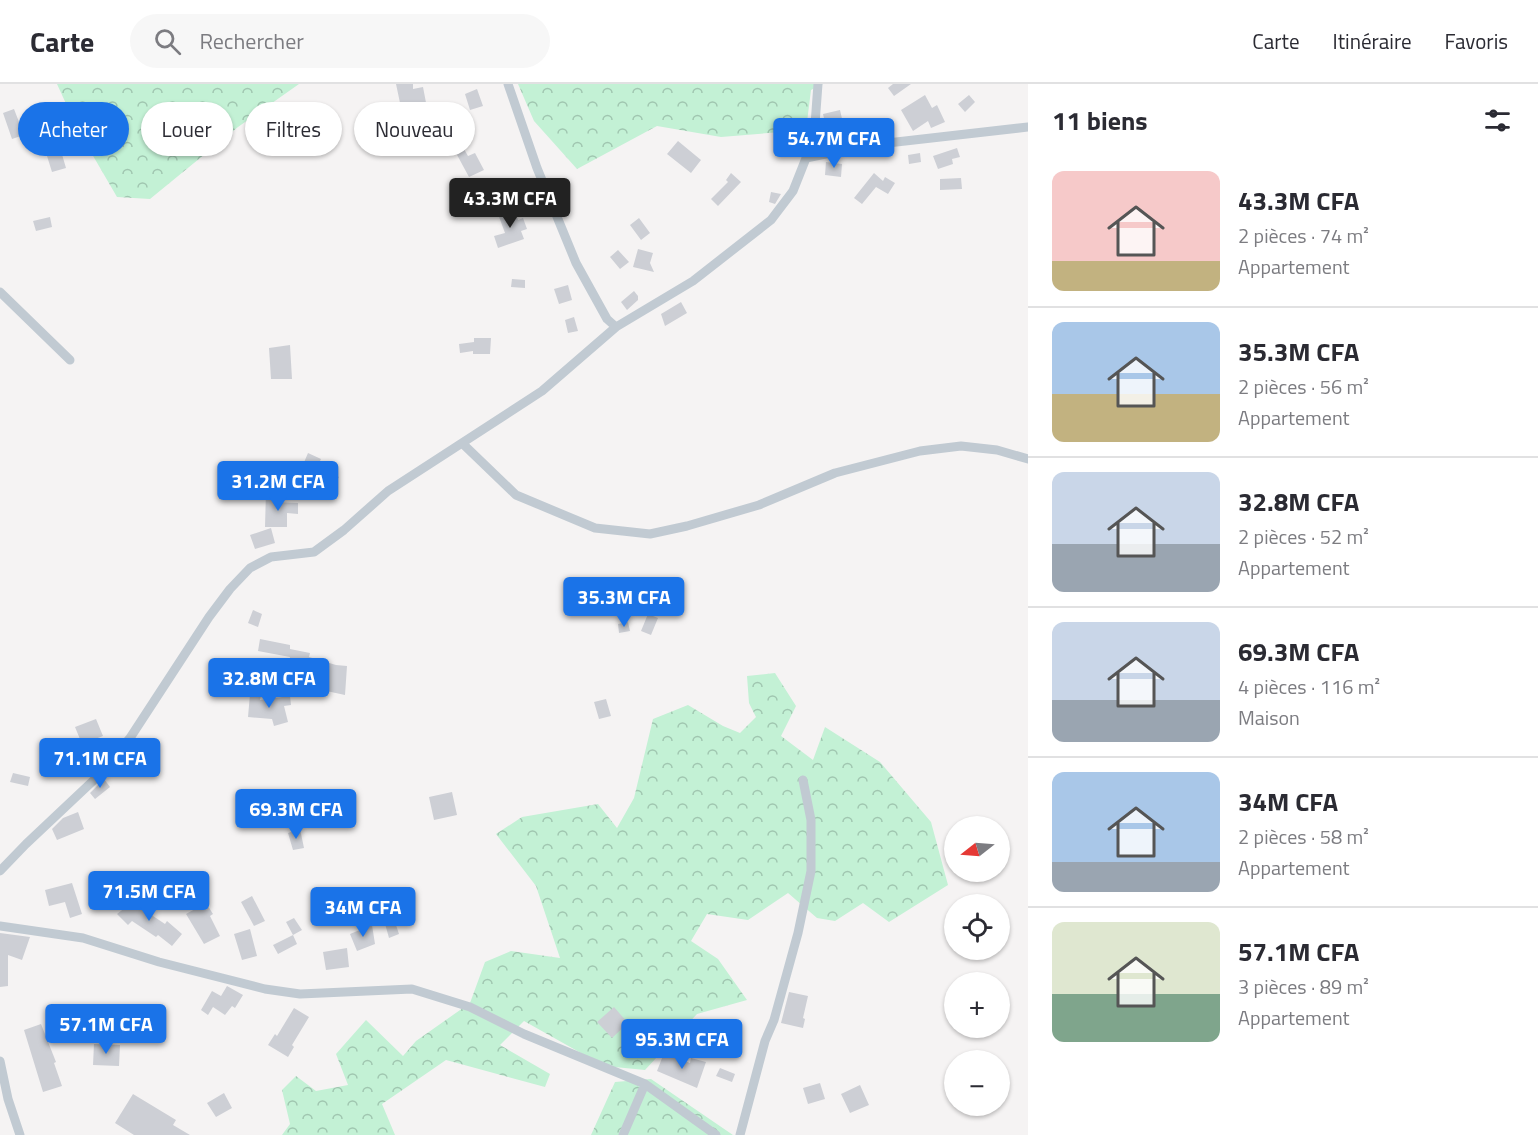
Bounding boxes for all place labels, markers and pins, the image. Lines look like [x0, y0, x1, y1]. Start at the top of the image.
pin: 54.7M CFA [765, 118, 903, 169]
pin: 43.3M CFA [441, 178, 579, 229]
pin: 31.2M CFA [209, 461, 347, 512]
pin: 35.3M CFA [555, 577, 693, 628]
pin: 32.8M CFA [200, 658, 338, 709]
pin: 71.1M CFA [31, 738, 169, 789]
pin: 69.3M CFA [227, 789, 365, 840]
pin: 71.5M CFA [80, 871, 218, 922]
pin: 34M CFA [308, 887, 418, 938]
pin: 57.1M CFA [37, 1004, 175, 1055]
pin: 95.3M CFA [613, 1019, 751, 1070]

